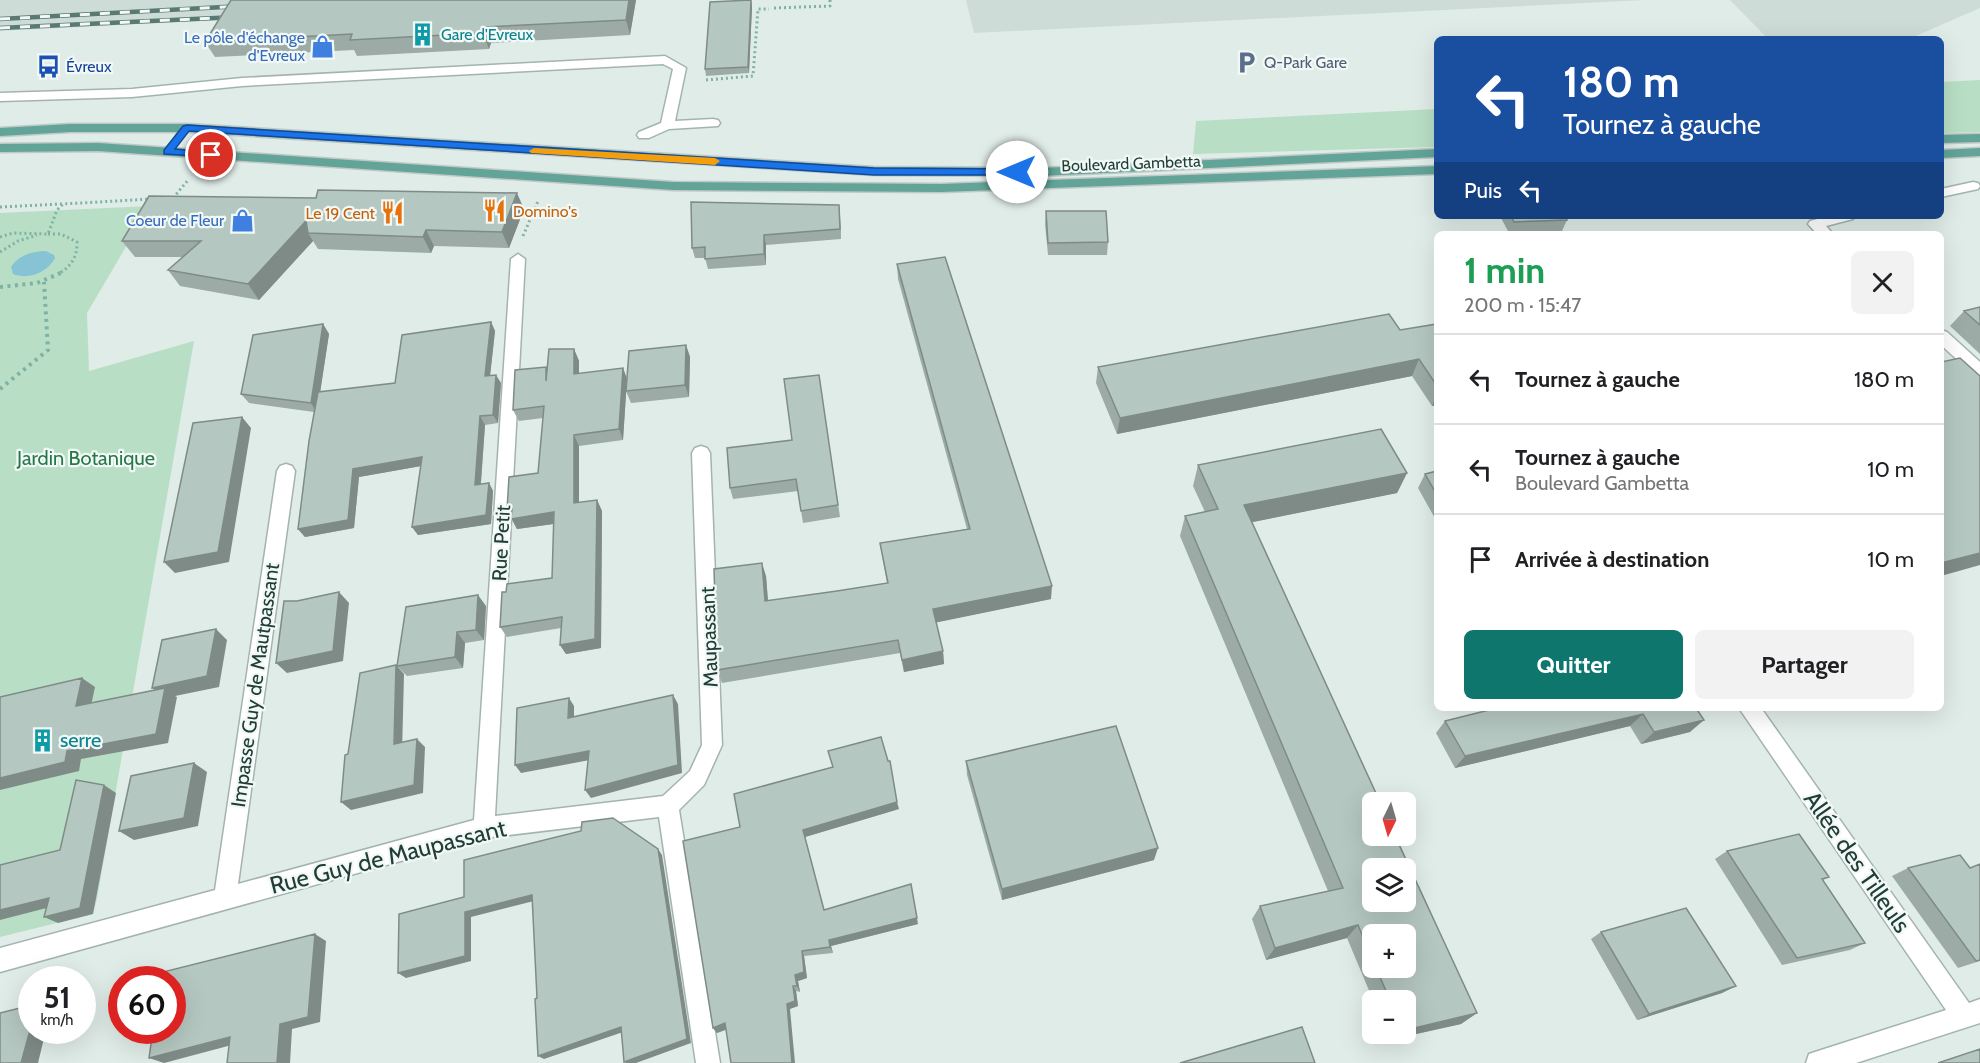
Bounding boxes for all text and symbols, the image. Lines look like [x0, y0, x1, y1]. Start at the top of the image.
building icon: Gare d'Evreux [410, 21, 436, 47]
place label: Gare d'Evreux [441, 25, 534, 44]
place label: Le pôle d'échange d'Evreux [184, 28, 305, 65]
shop icon: Le pôle d'échange d'Evreux [310, 33, 336, 59]
parking icon: Q-Park Gare [1233, 49, 1259, 75]
bus stop icon: Évreux [35, 53, 61, 79]
place label: Q-Park Gare [1264, 53, 1347, 72]
text: 180 m [1563, 56, 1679, 108]
place label: Évreux [66, 57, 112, 76]
icon: left [1464, 60, 1542, 138]
text: Tournez à gauche [1563, 108, 1761, 141]
pin [185, 129, 236, 180]
icon: arrive [194, 138, 227, 171]
position arrow [985, 140, 1049, 204]
street label: Boulevard Gambetta [1061, 152, 1201, 175]
icon: left [1514, 174, 1547, 207]
text: Puis [1464, 177, 1502, 204]
restaurant icon: Domino's [482, 198, 508, 224]
restaurant icon: Le 19 Cent [380, 200, 406, 226]
place label: Domino's [513, 202, 578, 221]
place label: Le 19 Cent [305, 204, 376, 223]
shop icon: Coeur de Fleur [229, 207, 255, 233]
place label: Coeur de Fleur [126, 211, 225, 230]
text: 1 min [1464, 248, 1545, 292]
button: close [1851, 251, 1914, 314]
text: 200 m · 15:47 [1464, 293, 1581, 317]
icon: left [1464, 363, 1497, 396]
text: Tournez à gauche [1515, 366, 1680, 393]
text: 180 m [1854, 366, 1914, 393]
text: Tournez à gauche [1515, 444, 1680, 471]
park label: Jardin Botanique [16, 446, 155, 470]
icon: left [1464, 453, 1497, 486]
text: 10 m [1867, 456, 1914, 483]
text: Boulevard Gambetta [1515, 471, 1689, 495]
street label: Rue Petit [487, 504, 515, 582]
icon: arrive [1464, 543, 1497, 576]
text: Arrivée à destination [1515, 546, 1709, 573]
text: 10 m [1867, 546, 1914, 573]
street label: Impasse Guy de Mautpassant [226, 561, 284, 809]
street label: Maupassant [695, 586, 723, 688]
button: Quitter [1464, 630, 1683, 699]
button: Partager [1695, 630, 1914, 699]
building icon: serre [29, 727, 55, 753]
place label: serre [60, 728, 101, 752]
street label: Allée des Tilleuls [1798, 785, 1917, 938]
north arrow [1362, 792, 1416, 846]
map controls [1362, 792, 1416, 1044]
street label: Rue Guy de Maupassant [267, 813, 509, 900]
button: layers [1362, 858, 1416, 912]
button: + [1362, 924, 1416, 978]
speed limit sign: 60 [108, 966, 186, 1044]
text: 51 [43, 979, 71, 1016]
button: − [1362, 990, 1416, 1044]
text: km/h [41, 1011, 73, 1029]

